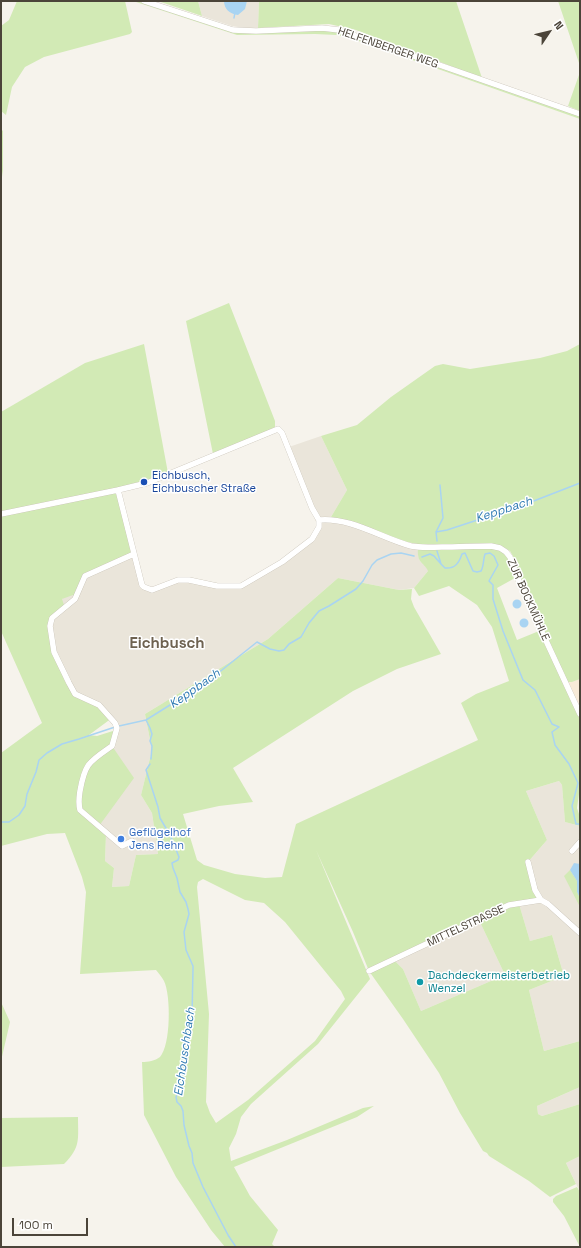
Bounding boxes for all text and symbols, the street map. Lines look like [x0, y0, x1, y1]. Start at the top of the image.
north arrow [529, 12, 569, 52]
text: N [551, 18, 567, 32]
street label: HELFENBERGER WEG [336, 25, 440, 71]
place label: Eichbusch, Eichbuscher Straße [152, 469, 256, 495]
marker: Eichbusch, Eichbuscher Straße [139, 477, 149, 487]
water label: Keppbach [474, 494, 534, 526]
street label: ZUR BOCKMÜHLE [504, 557, 552, 643]
district label: Eichbusch [129, 635, 205, 653]
water label: Keppbach [167, 666, 223, 712]
place label: Geflügelhof Jens Rehn [129, 826, 191, 852]
marker: Geflügelhof Jens Rehn [116, 834, 126, 844]
street label: MITTELSTRASSE [425, 902, 507, 950]
place label: Dachdeckermeisterbetrieb Wenzel [428, 969, 570, 995]
marker: Dachdeckermeisterbetrieb Wenzel [415, 977, 425, 987]
water label: Eichbuschbach [172, 1007, 198, 1097]
scale bar [14, 1210, 90, 1236]
text: 100 m [19, 1217, 53, 1233]

